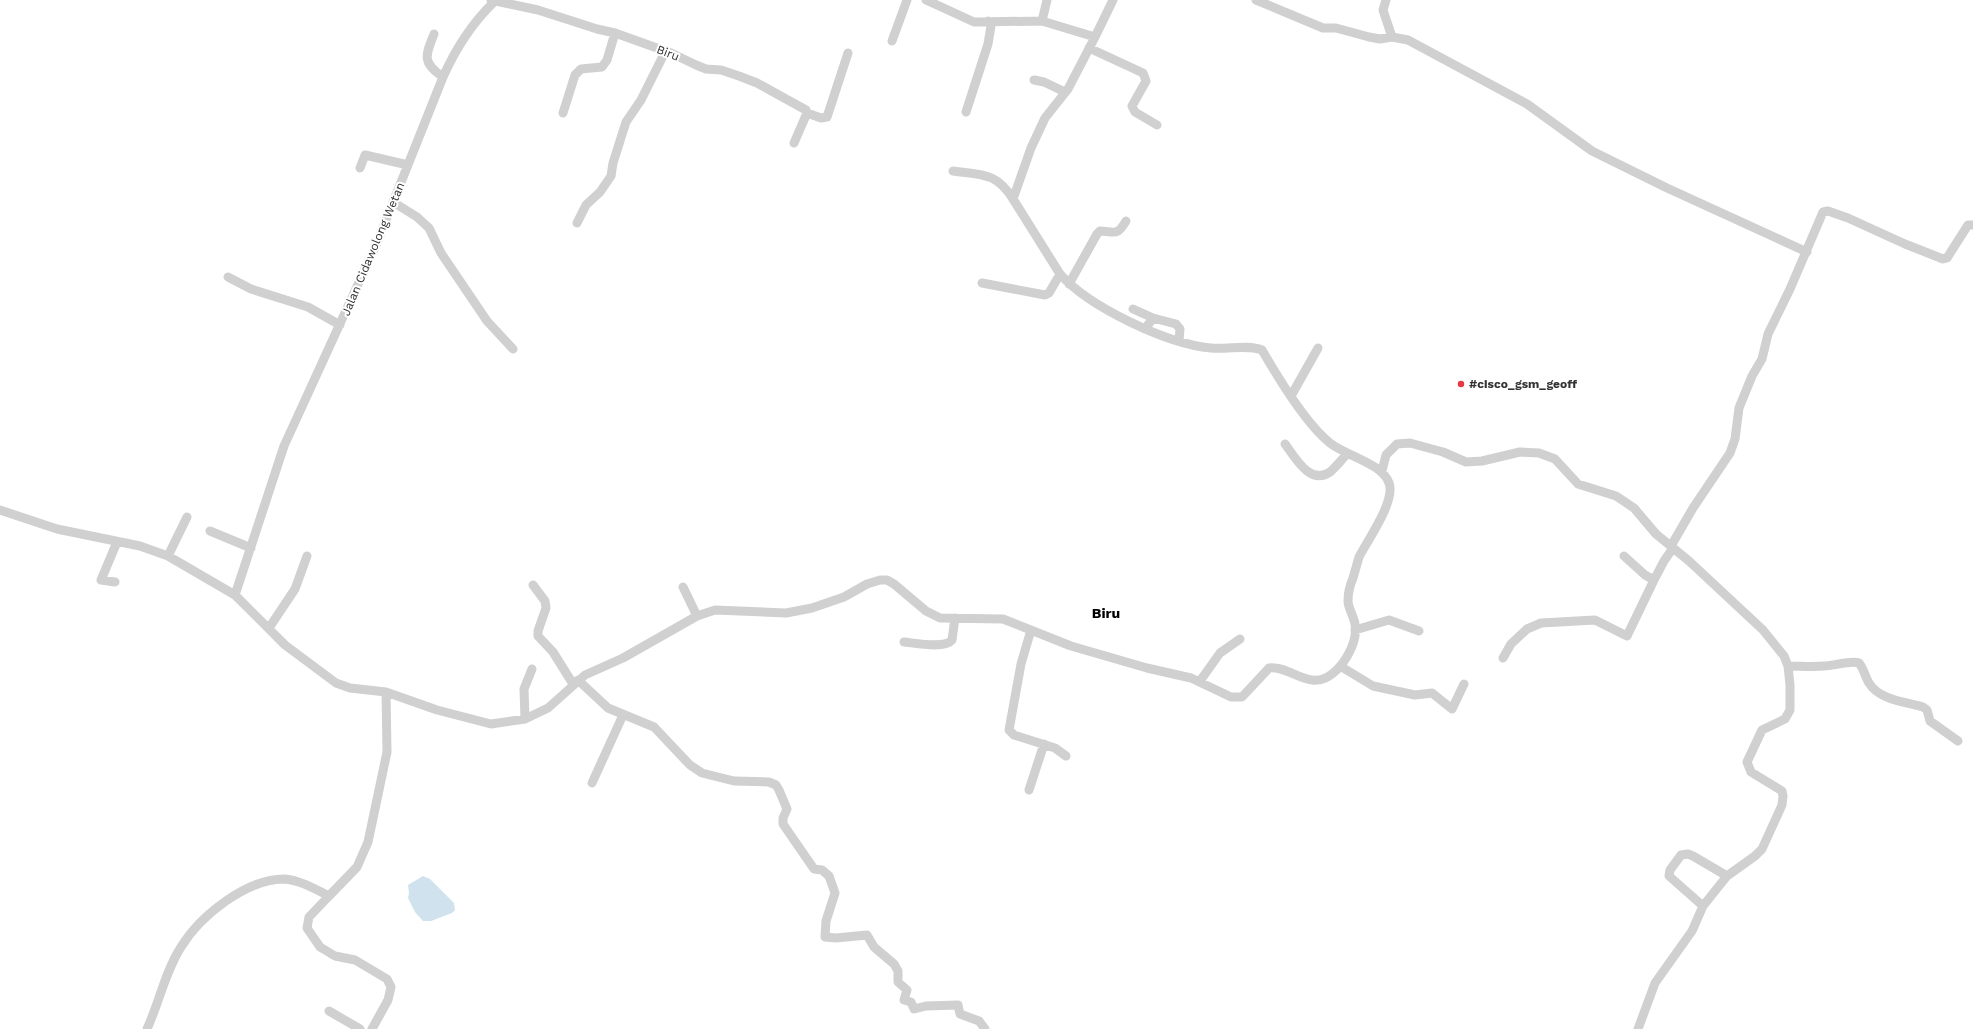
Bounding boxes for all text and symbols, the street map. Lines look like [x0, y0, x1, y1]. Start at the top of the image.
street label: Biru [655, 42, 681, 64]
street label: Jalan Cidawolong Wetan [339, 180, 407, 318]
place label: #cisco_gsm_geoff [1469, 377, 1577, 391]
marker: #cisco_gsm_geoff [1456, 379, 1466, 389]
district label: Biru [1092, 605, 1120, 621]

